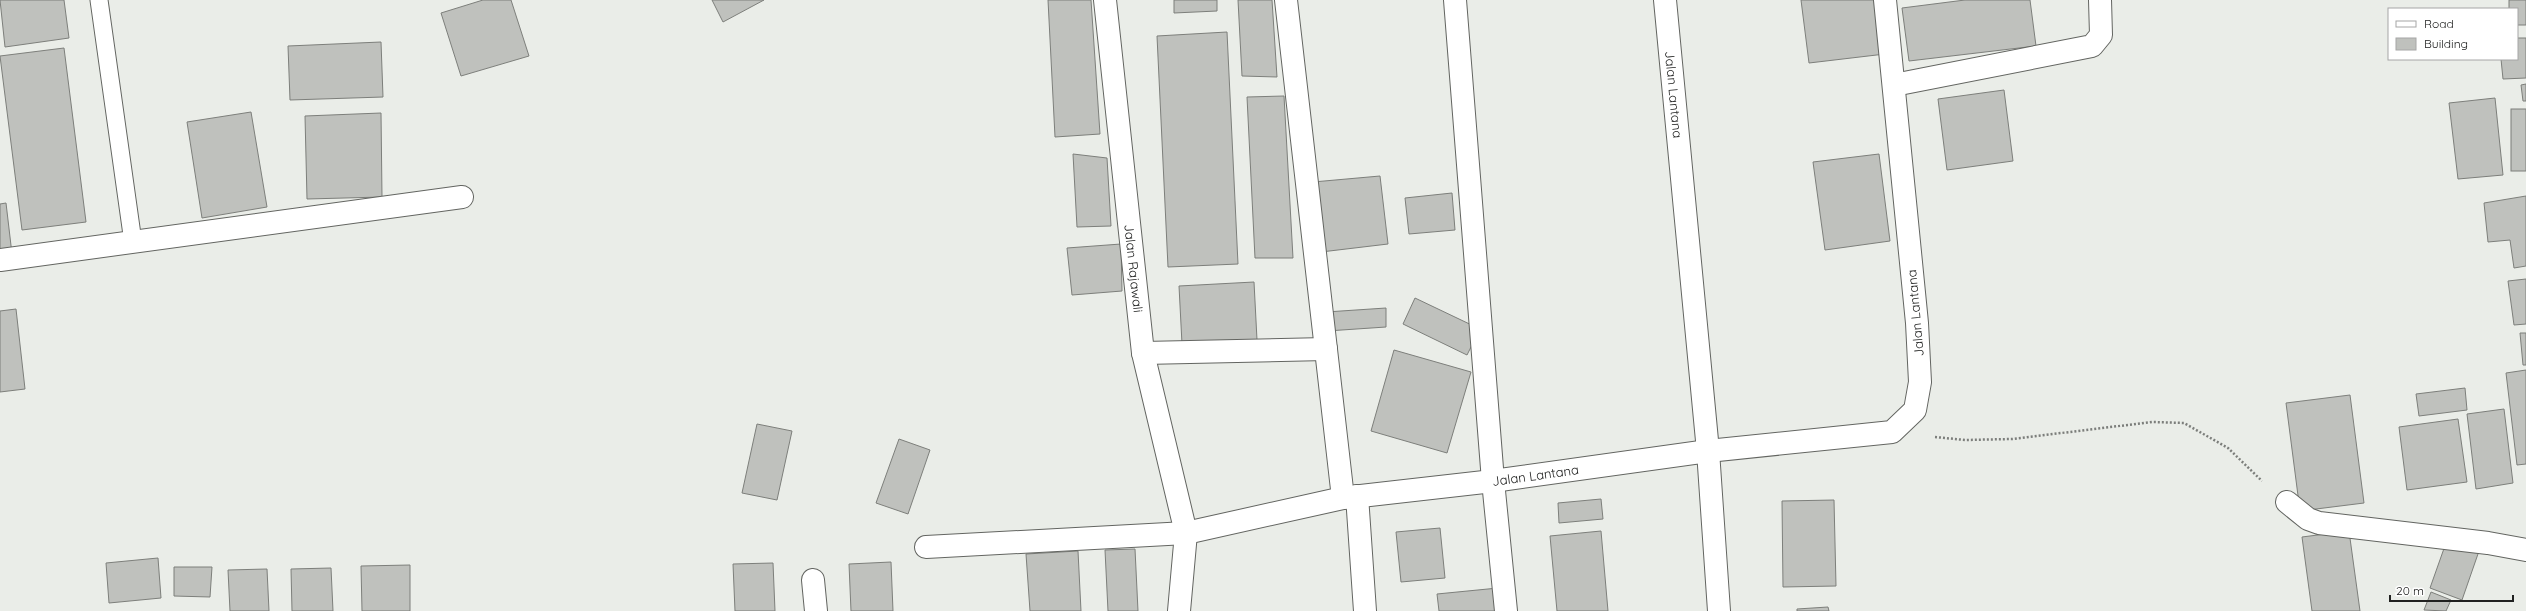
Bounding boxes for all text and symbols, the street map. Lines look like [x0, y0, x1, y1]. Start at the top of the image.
legend [2388, 8, 2518, 60]
text: Road [2424, 16, 2454, 31]
text: Building [2424, 36, 2468, 51]
street label: Jalan Lantana [1662, 50, 1686, 139]
street label: Jalan Rajawali [1121, 223, 1147, 313]
street label: Jalan Lantana [1903, 269, 1927, 357]
street label: Jalan Lantana [1491, 461, 1580, 489]
scale bar [2390, 577, 2513, 603]
text: 20 m [2396, 583, 2424, 598]

